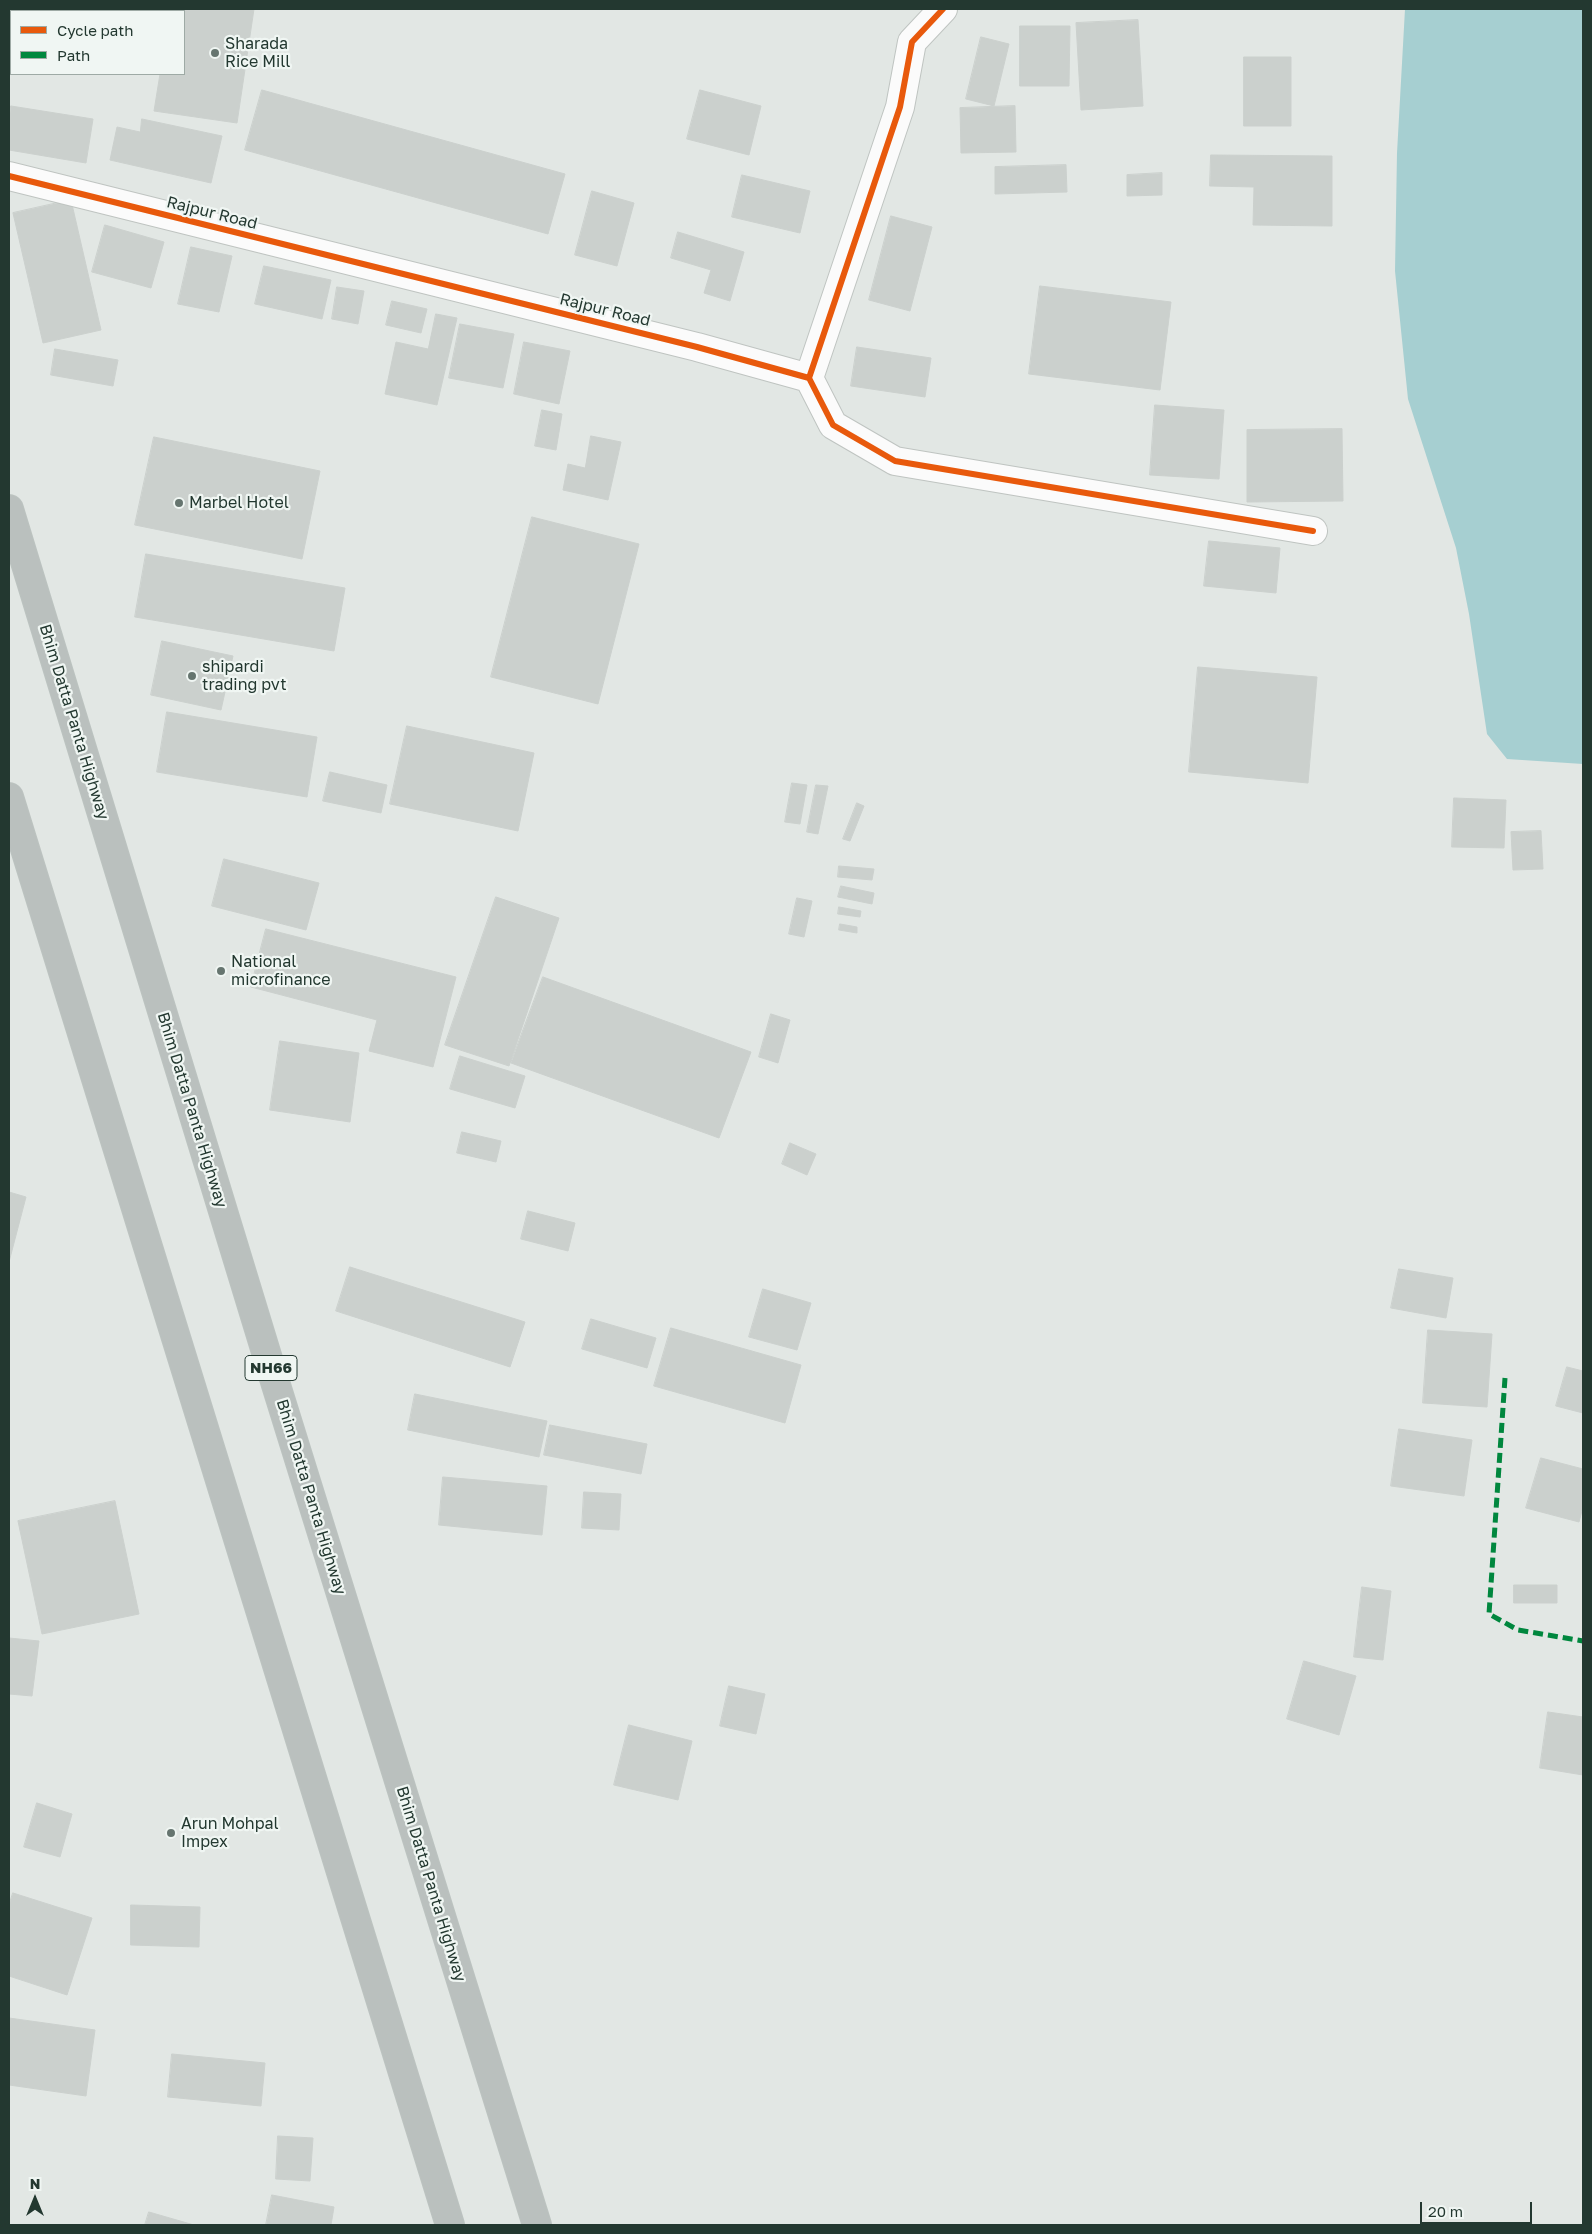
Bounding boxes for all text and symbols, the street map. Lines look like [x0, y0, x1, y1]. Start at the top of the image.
legend [10, 10, 185, 75]
text: Cycle path [57, 21, 133, 39]
place label: Sharada Rice Mill [225, 34, 290, 72]
text: Path [57, 46, 90, 64]
marker: Sharada Rice Mill [209, 47, 221, 59]
street label: Rajpur Road [165, 192, 259, 234]
street label: Rajpur Road [558, 289, 652, 331]
place label: Marbel Hotel [189, 493, 289, 513]
marker: Marbel Hotel [173, 497, 185, 509]
street label: Bhim Datta Panta Highway [35, 622, 113, 822]
place label: shipardi trading pvt [202, 657, 287, 695]
marker: shipardi trading pvt [186, 670, 198, 682]
place label: National microfinance [231, 952, 331, 990]
marker: National microfinance [215, 965, 227, 977]
street label: Bhim Datta Panta Highway [153, 1010, 231, 1210]
road number: NH66 [245, 1356, 297, 1380]
street label: Bhim Datta Panta Highway [272, 1397, 350, 1597]
street label: Bhim Datta Panta Highway [392, 1784, 470, 1984]
place label: Arun Mohpal Impex [181, 1814, 279, 1852]
marker: Arun Mohpal Impex [165, 1827, 177, 1839]
north arrow [10, 2174, 60, 2224]
text: N [30, 2175, 40, 2192]
scale bar [1422, 2192, 1534, 2224]
text: 20 m [1428, 2202, 1463, 2220]

